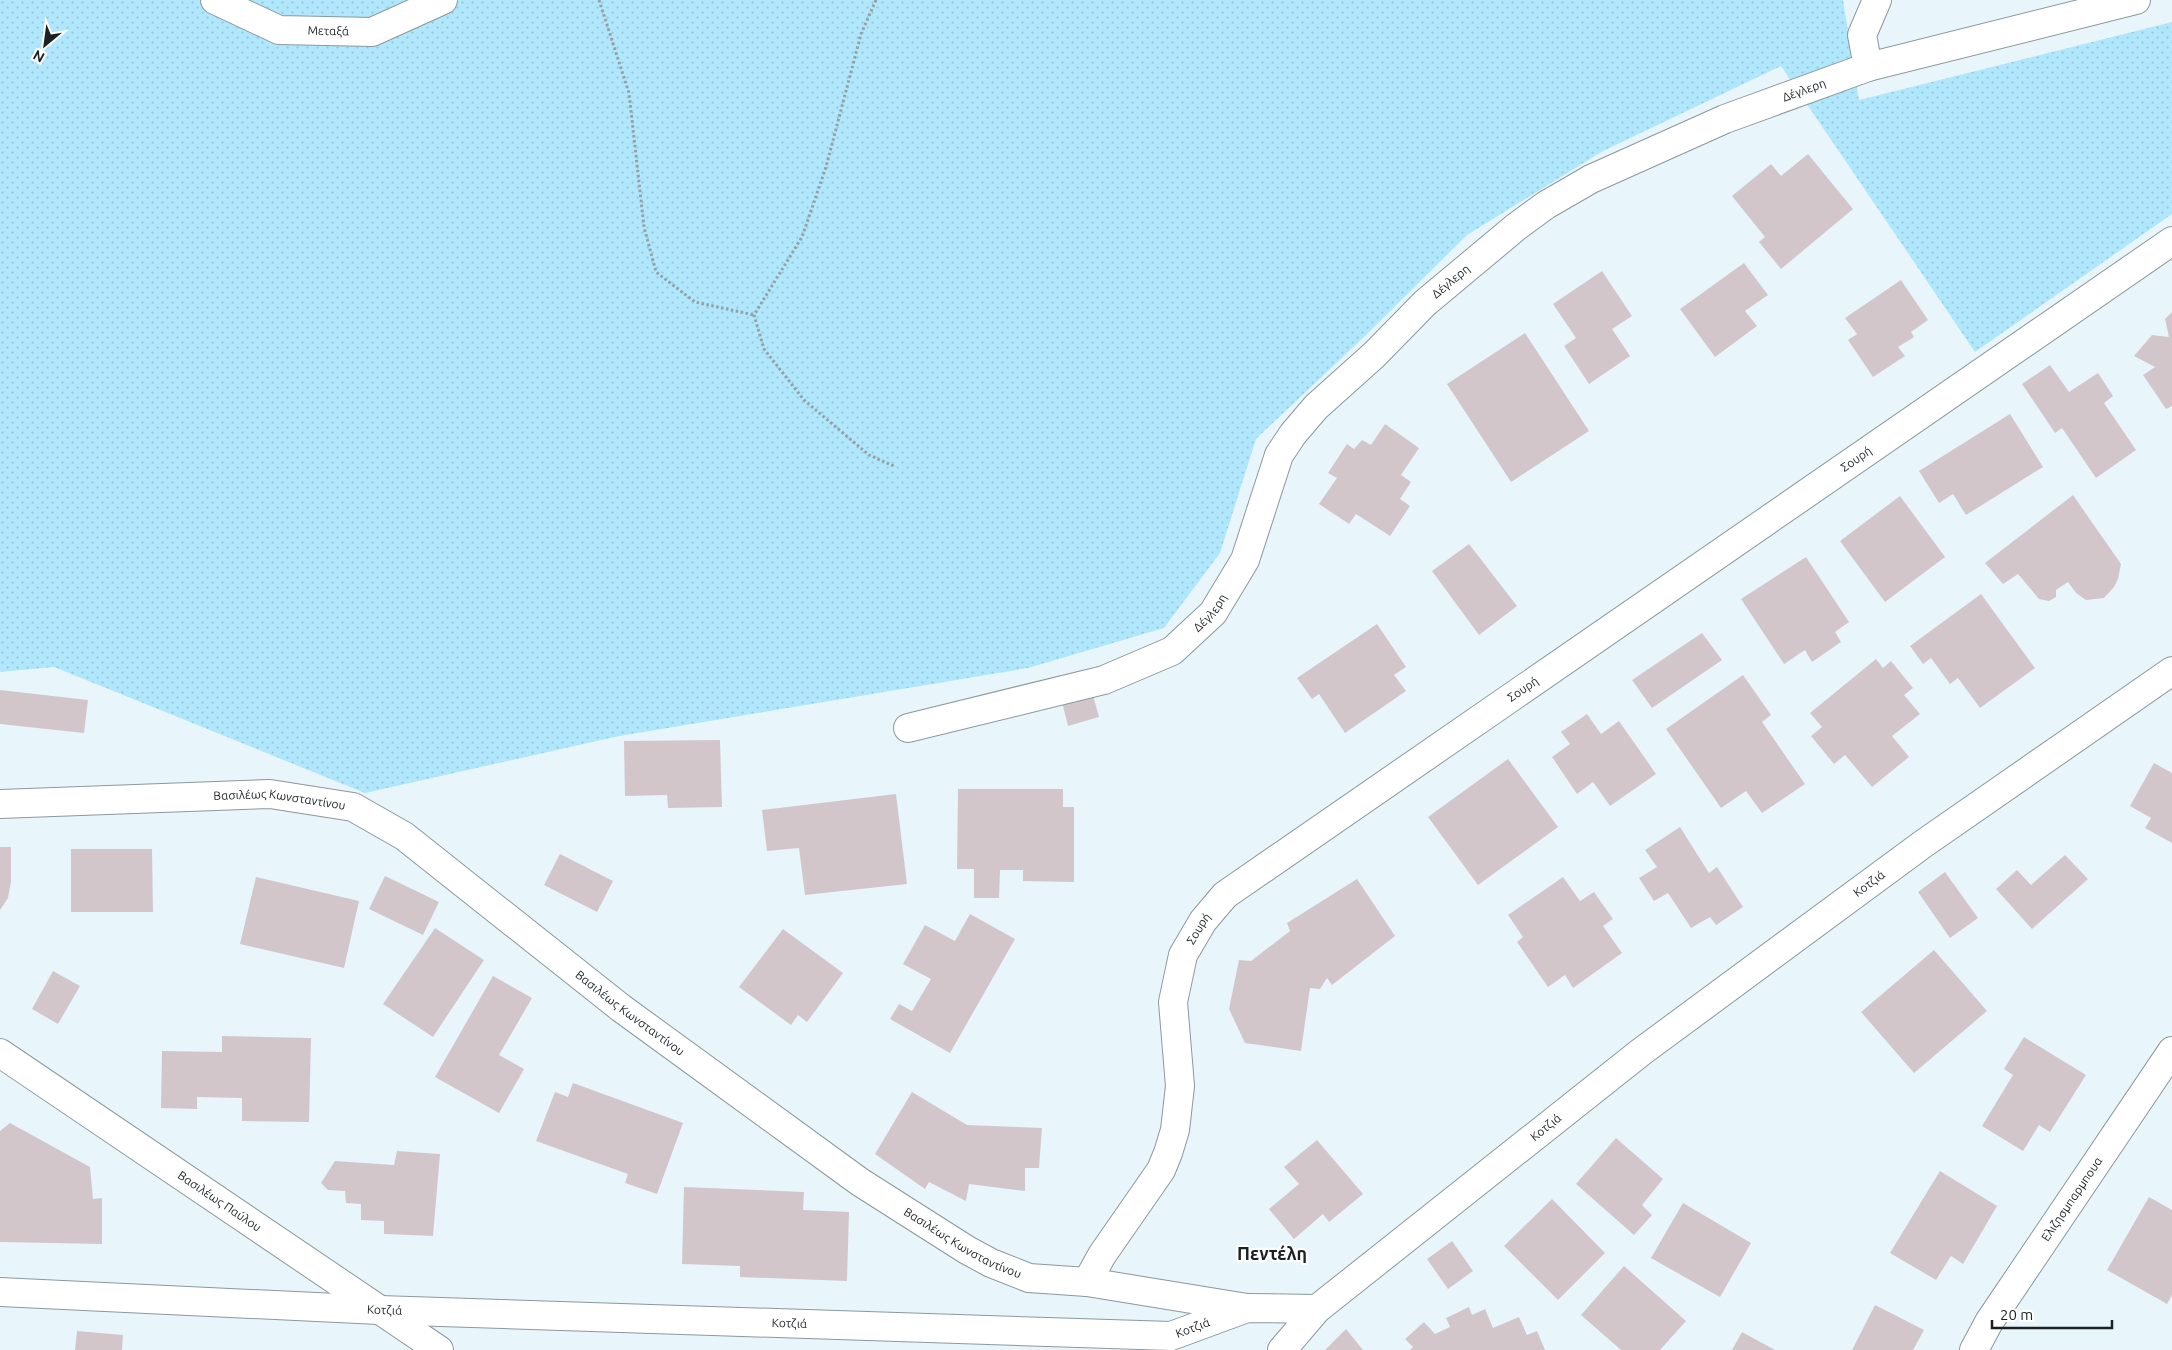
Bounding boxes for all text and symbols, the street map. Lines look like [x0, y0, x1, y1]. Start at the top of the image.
north arrow [20, 20, 70, 70]
street label: Μεταξά [307, 24, 349, 38]
text: N [30, 47, 47, 66]
street label: Δέγλερη [1780, 76, 1827, 104]
street label: Δέγλερη [1429, 262, 1472, 301]
street label: Σουρή [1838, 444, 1874, 474]
street label: Δέγλερη [1190, 591, 1229, 634]
street label: Σουρή [1505, 674, 1541, 704]
street label: Βασιλέως Κωνσταντίνου [213, 787, 346, 812]
street label: Κοτζιά [1851, 868, 1887, 899]
street label: Σουρή [1184, 910, 1213, 947]
street label: Βασιλέως Κωνσταντίνου [573, 968, 687, 1058]
street label: Κοτζιά [1528, 1111, 1563, 1143]
street label: Ελιζησμπαρμπουα [2039, 1154, 2104, 1243]
street label: Βασιλέως Παύλου [176, 1168, 264, 1234]
street label: Βασιλέως Κωνσταντίνου [902, 1205, 1023, 1280]
district label: Πεντέλη [1237, 1243, 1307, 1263]
scale bar [1992, 1298, 2112, 1330]
street label: Κοτζιά [367, 1302, 403, 1317]
text: 20 m [2000, 1306, 2033, 1323]
street label: Κοτζιά [1174, 1315, 1211, 1340]
street label: Κοτζιά [771, 1316, 807, 1330]

